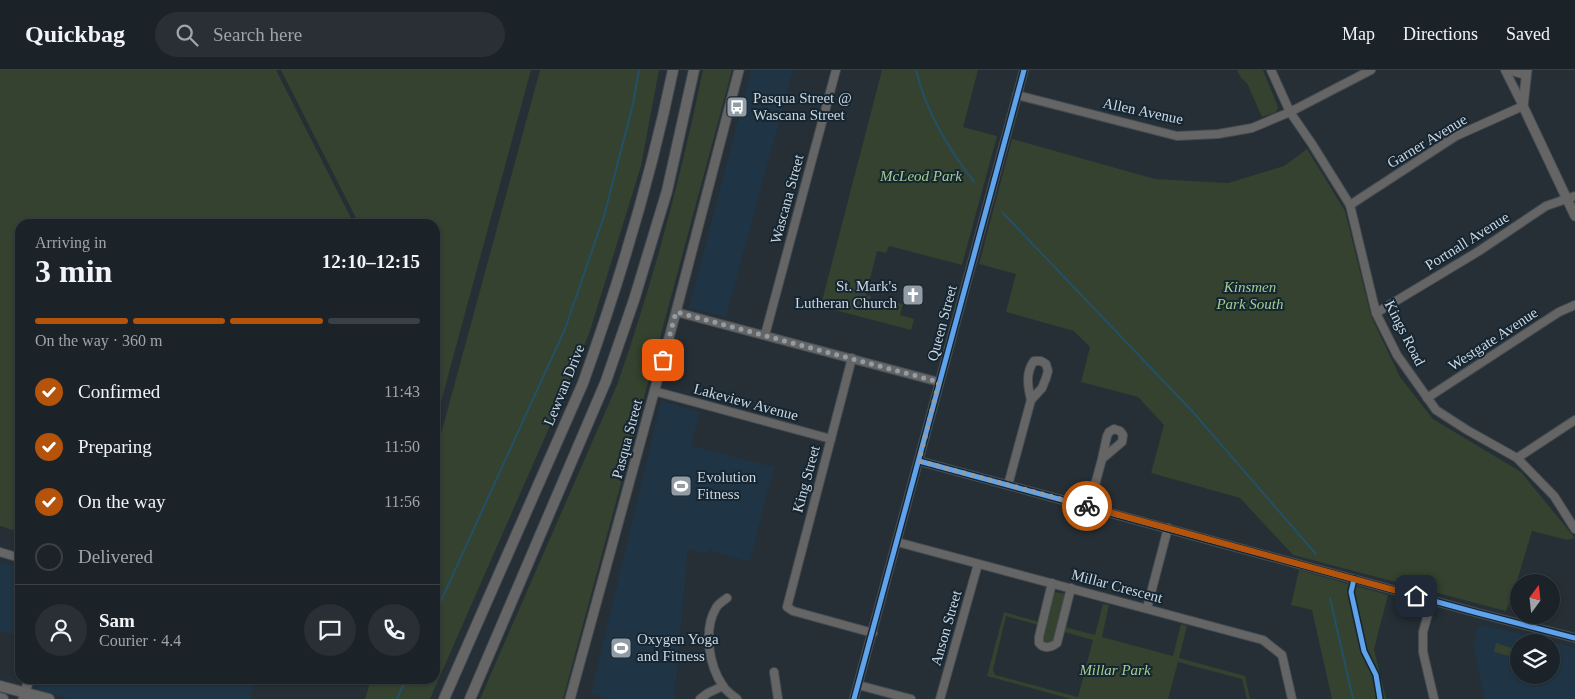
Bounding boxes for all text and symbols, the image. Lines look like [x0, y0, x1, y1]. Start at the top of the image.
search box [155, 12, 505, 57]
text: Quickbag [25, 21, 125, 47]
icon: search [173, 21, 201, 49]
text: Search here [213, 24, 302, 45]
text: Map [1342, 24, 1375, 44]
text: Directions [1403, 24, 1478, 44]
text: Saved [1506, 24, 1550, 44]
place label: Pasqua Street @ Wascana Street [753, 90, 852, 123]
bus stop icon: Pasqua Street @ Wascana Street [725, 95, 749, 119]
street label: Allen Avenue [1101, 95, 1185, 127]
street label: Garner Avenue [1384, 111, 1470, 171]
street label: Wascana Street [767, 152, 807, 245]
park label: McLeod Park [879, 168, 962, 184]
street label: Portnall Avenue [1422, 209, 1512, 273]
text: Arriving in [35, 234, 107, 251]
text: 12:10–12:15 [322, 251, 420, 272]
text: 3 min [35, 253, 112, 289]
place label: St. Mark's Lutheran Church [795, 278, 897, 311]
park label: Kinsmen Park South [1215, 279, 1284, 312]
church icon: St. Mark's Lutheran Church [901, 283, 925, 307]
street label: Queen Street [924, 283, 960, 363]
street label: Kings Road [1382, 298, 1429, 369]
street label: Westgate Avenue [1445, 304, 1541, 374]
text: On the way · 360 m [35, 332, 163, 349]
pin [642, 339, 684, 381]
street label: Lewvan Drive [540, 342, 588, 428]
icon: bag [649, 346, 677, 374]
icon: check [35, 378, 63, 406]
street label: Lakeview Avenue [692, 380, 800, 424]
text: Confirmed [78, 381, 160, 402]
text: 11:43 [384, 383, 420, 400]
street label: Pasqua Street [609, 397, 645, 480]
icon: check [35, 433, 63, 461]
text: Preparing [78, 436, 152, 457]
text: 11:50 [384, 438, 420, 455]
street label: King Street [789, 443, 823, 514]
place label: Evolution Fitness [697, 469, 757, 502]
sports icon: Evolution Fitness [669, 474, 693, 498]
courier [1062, 481, 1112, 531]
icon: check [35, 488, 63, 516]
text: On the way [78, 491, 166, 512]
icon: bike [1073, 492, 1101, 520]
text: 11:56 [384, 493, 420, 510]
text: Delivered [78, 546, 153, 567]
street label: Millar Crescent [1070, 566, 1165, 606]
north arrow [1510, 574, 1560, 624]
map controls [1510, 574, 1560, 684]
pin [1395, 575, 1437, 617]
icon: home [1402, 582, 1430, 610]
street label: Anson Street [928, 588, 965, 668]
button: person [35, 604, 87, 656]
button: chat [304, 604, 356, 656]
button: phone [368, 604, 420, 656]
text: Sam [99, 610, 135, 631]
place label: Oxygen Yoga and Fitness [637, 631, 719, 664]
text: Courier · 4.4 [99, 632, 181, 649]
button: layers [1510, 634, 1560, 684]
sports icon: Oxygen Yoga and Fitness [609, 636, 633, 660]
park label: Millar Park [1078, 662, 1151, 678]

